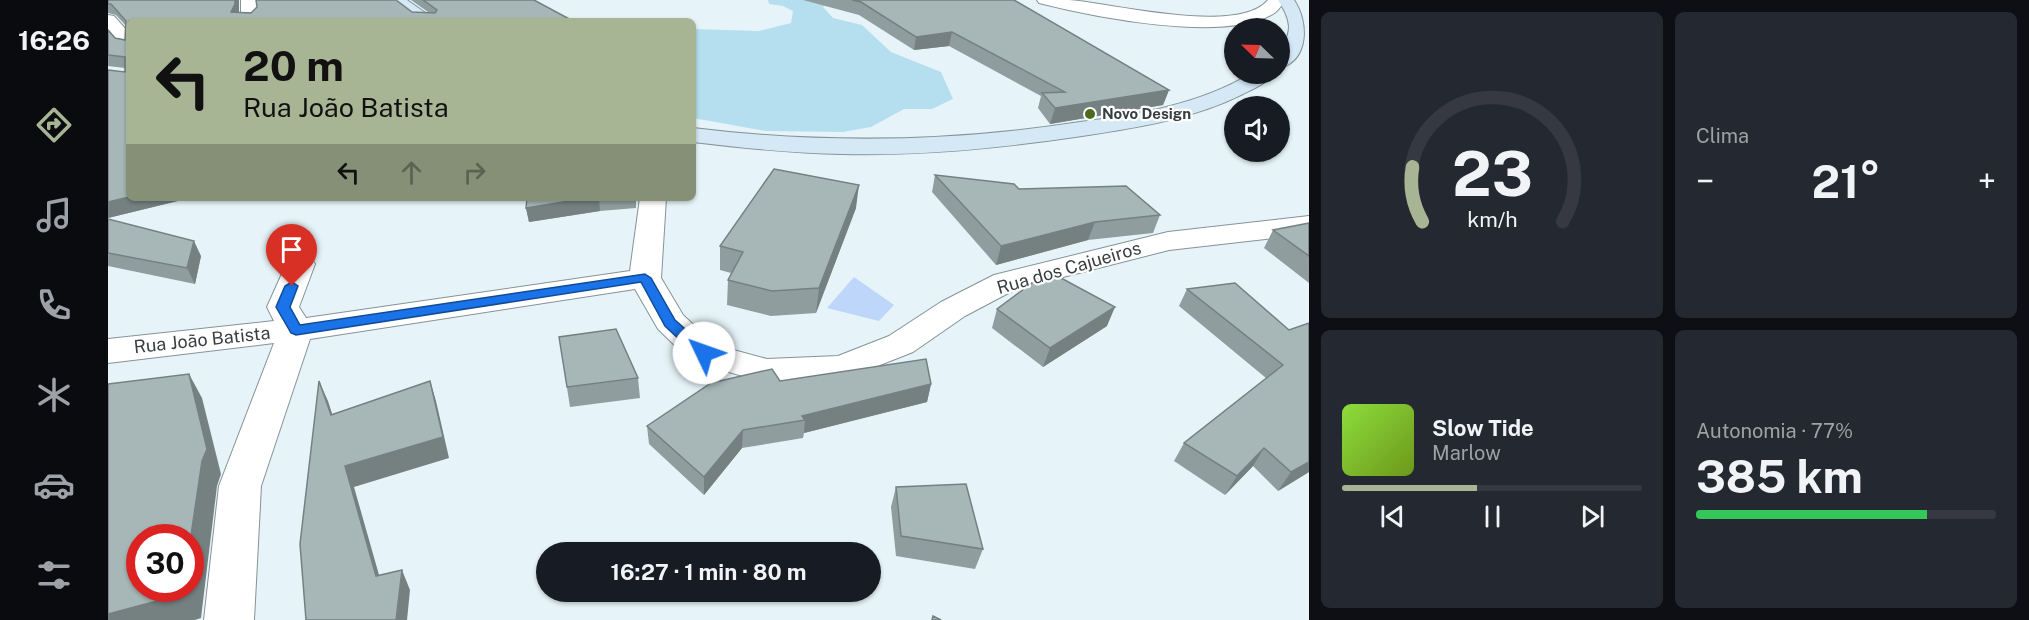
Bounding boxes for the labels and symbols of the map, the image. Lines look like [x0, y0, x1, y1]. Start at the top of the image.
north arrow [1224, 18, 1290, 84]
place label: Novo Design [1102, 105, 1191, 122]
marker: Novo Design [1083, 107, 1097, 121]
pin [266, 224, 317, 286]
street label: Rua dos Cajueiros [994, 237, 1143, 298]
position arrow [672, 321, 736, 385]
street label: Rua João Batista [133, 322, 271, 357]
speed limit sign: 30 [126, 524, 204, 602]

